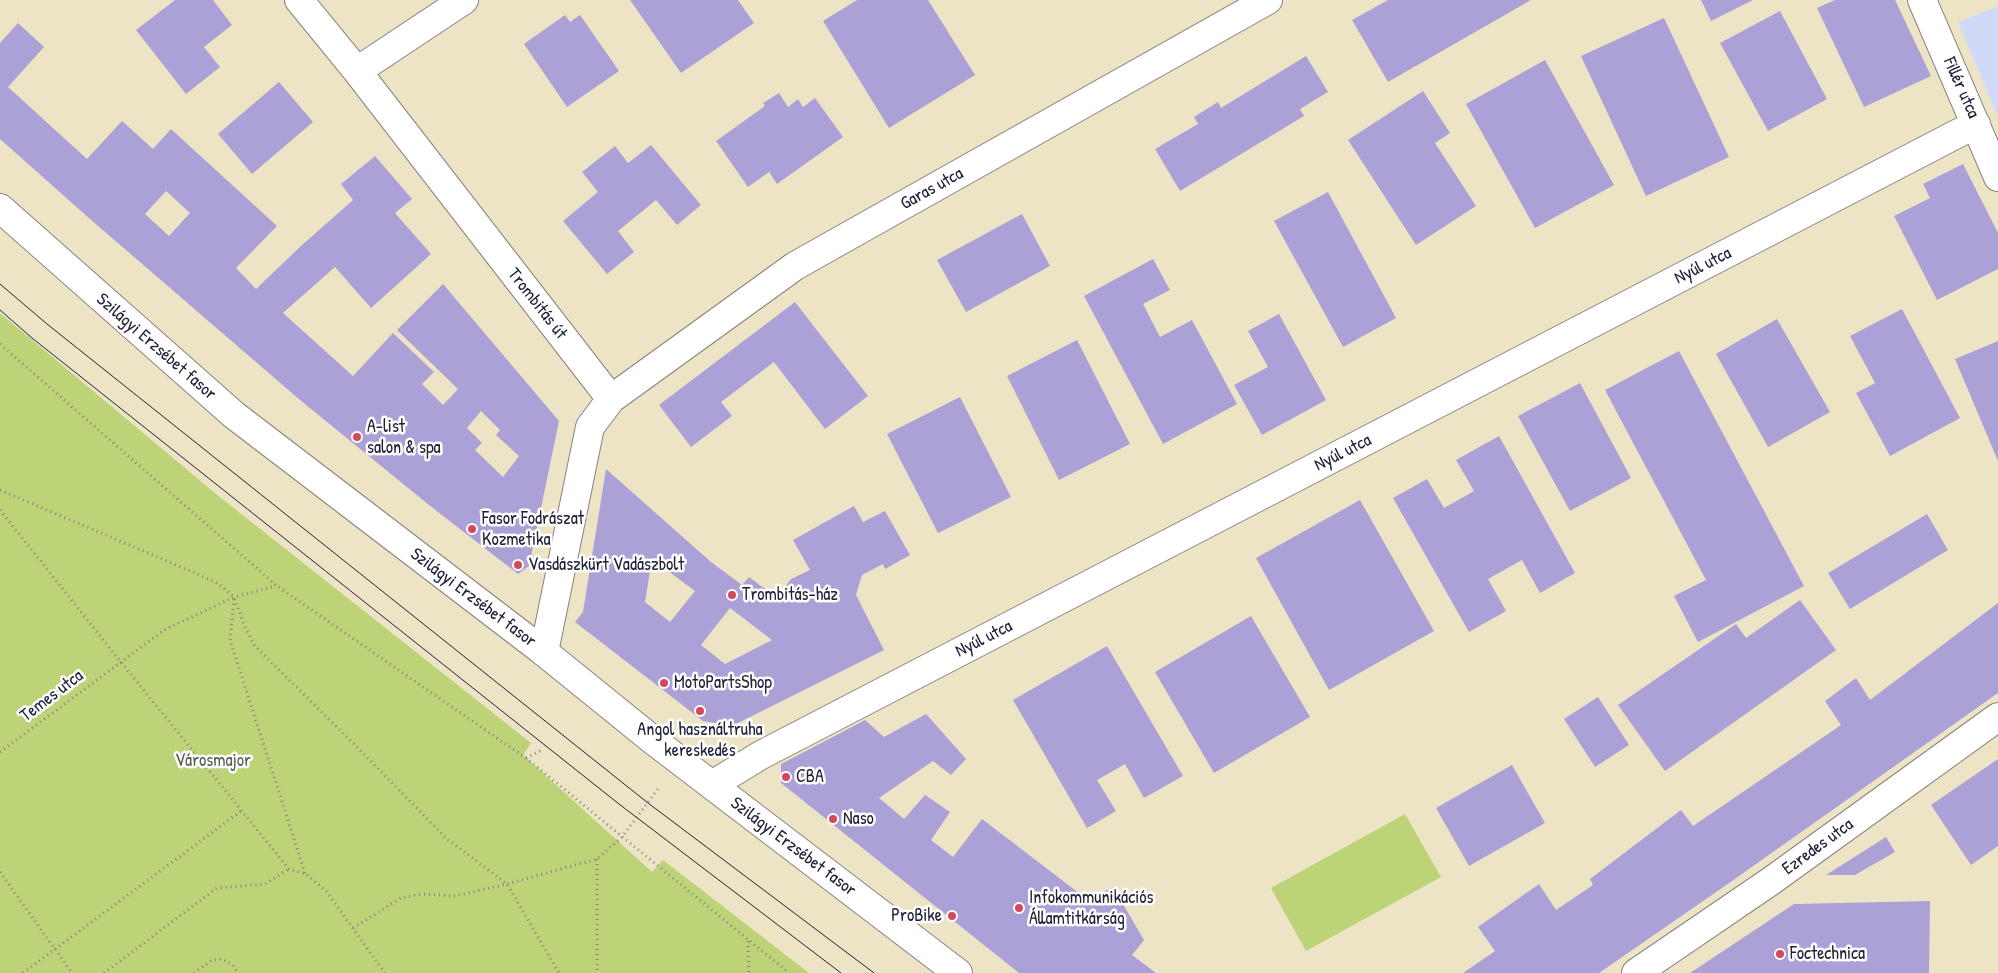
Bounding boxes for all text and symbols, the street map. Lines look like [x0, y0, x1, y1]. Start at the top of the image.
street label: Fillér utca [1938, 54, 1984, 122]
street label: Garas utca [897, 163, 967, 215]
street label: Nyúl utca [1671, 243, 1735, 289]
street label: Trombitás út [503, 264, 571, 344]
street label: Szilágyi Erzsébet fasor [92, 289, 220, 405]
place label: A-list salon & spa [367, 416, 441, 458]
street label: Nyúl utca [1311, 430, 1375, 476]
marker: A-list salon & spa [351, 431, 363, 443]
place label: Fasor Fodrászat Kozmetika [482, 508, 584, 550]
marker: Fasor Fodrászat Kozmetika [466, 523, 478, 535]
street label: Szilágyi Erzsébet fasor [406, 544, 540, 652]
place label: Vasdászkürt Vadászbolt [528, 554, 684, 576]
marker: Vasdászkürt Vadászbolt [512, 559, 524, 571]
place label: Trombitás-ház [742, 584, 838, 606]
marker: Trombitás-ház [726, 589, 738, 601]
street label: Nyúl utca [952, 616, 1016, 662]
street label: Temes utca [16, 665, 88, 727]
place label: MotoPartsShop [674, 672, 772, 694]
marker: MotoPartsShop [658, 677, 670, 689]
marker: Angol használtruha kereskedés [694, 705, 706, 717]
place label: Angol használtruha kereskedés [637, 719, 763, 762]
park label: Városmajor [175, 750, 251, 772]
place label: CBA [796, 766, 824, 788]
marker: CBA [780, 771, 792, 783]
street label: Szilágyi Erzsébet fasor [726, 793, 860, 901]
place label: Naso [843, 808, 874, 830]
marker: Naso [827, 813, 839, 825]
street label: Ezredes utca [1778, 814, 1858, 880]
place label: Infokommunikációs Államtitkárság [1029, 887, 1153, 930]
marker: Infokommunikációs Államtitkárság [1013, 902, 1025, 914]
place label: ProBike [891, 905, 942, 927]
marker: ProBike [946, 910, 958, 922]
place label: Foctechnica [1790, 943, 1865, 965]
marker: Foctechnica [1774, 948, 1786, 960]

